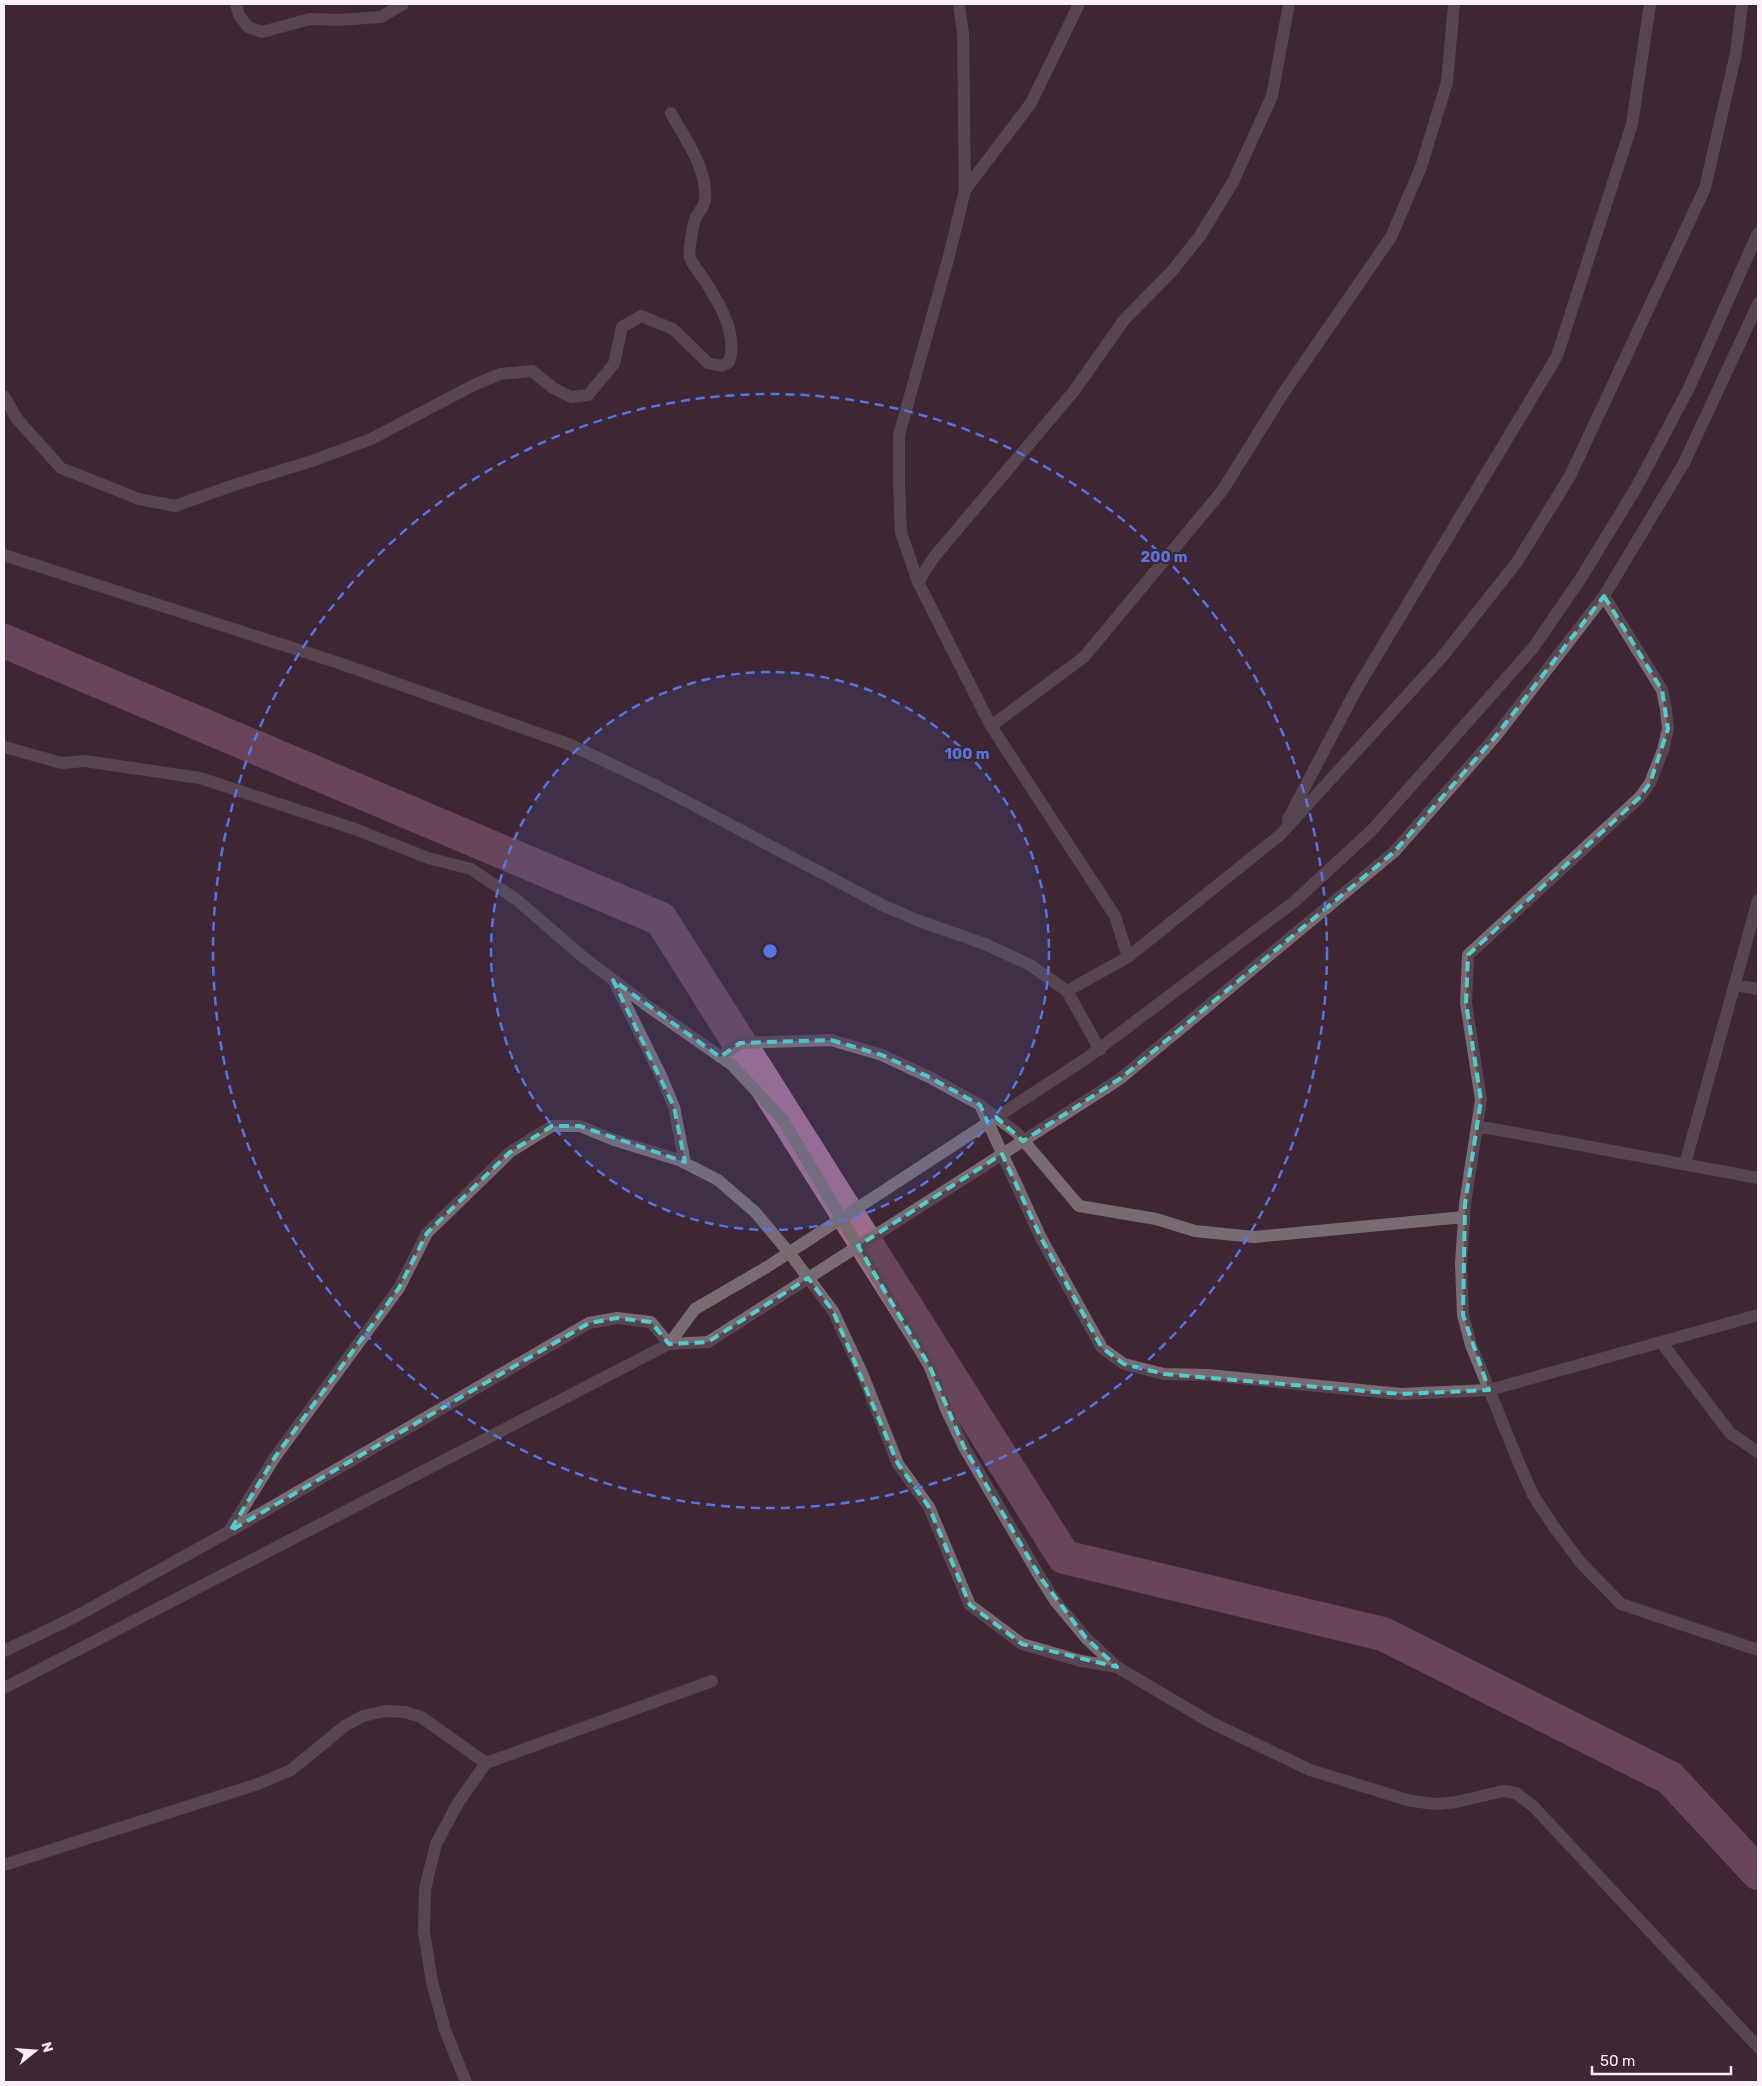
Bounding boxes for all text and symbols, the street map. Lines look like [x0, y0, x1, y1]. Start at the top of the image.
text: 200 m [1140, 548, 1188, 566]
text: 100 m [945, 745, 989, 763]
centre of rings [761, 942, 779, 960]
north arrow [10, 2026, 60, 2076]
text: N [37, 2040, 57, 2055]
scale bar [1592, 2044, 1731, 2076]
text: 50 m [1600, 2052, 1635, 2070]

